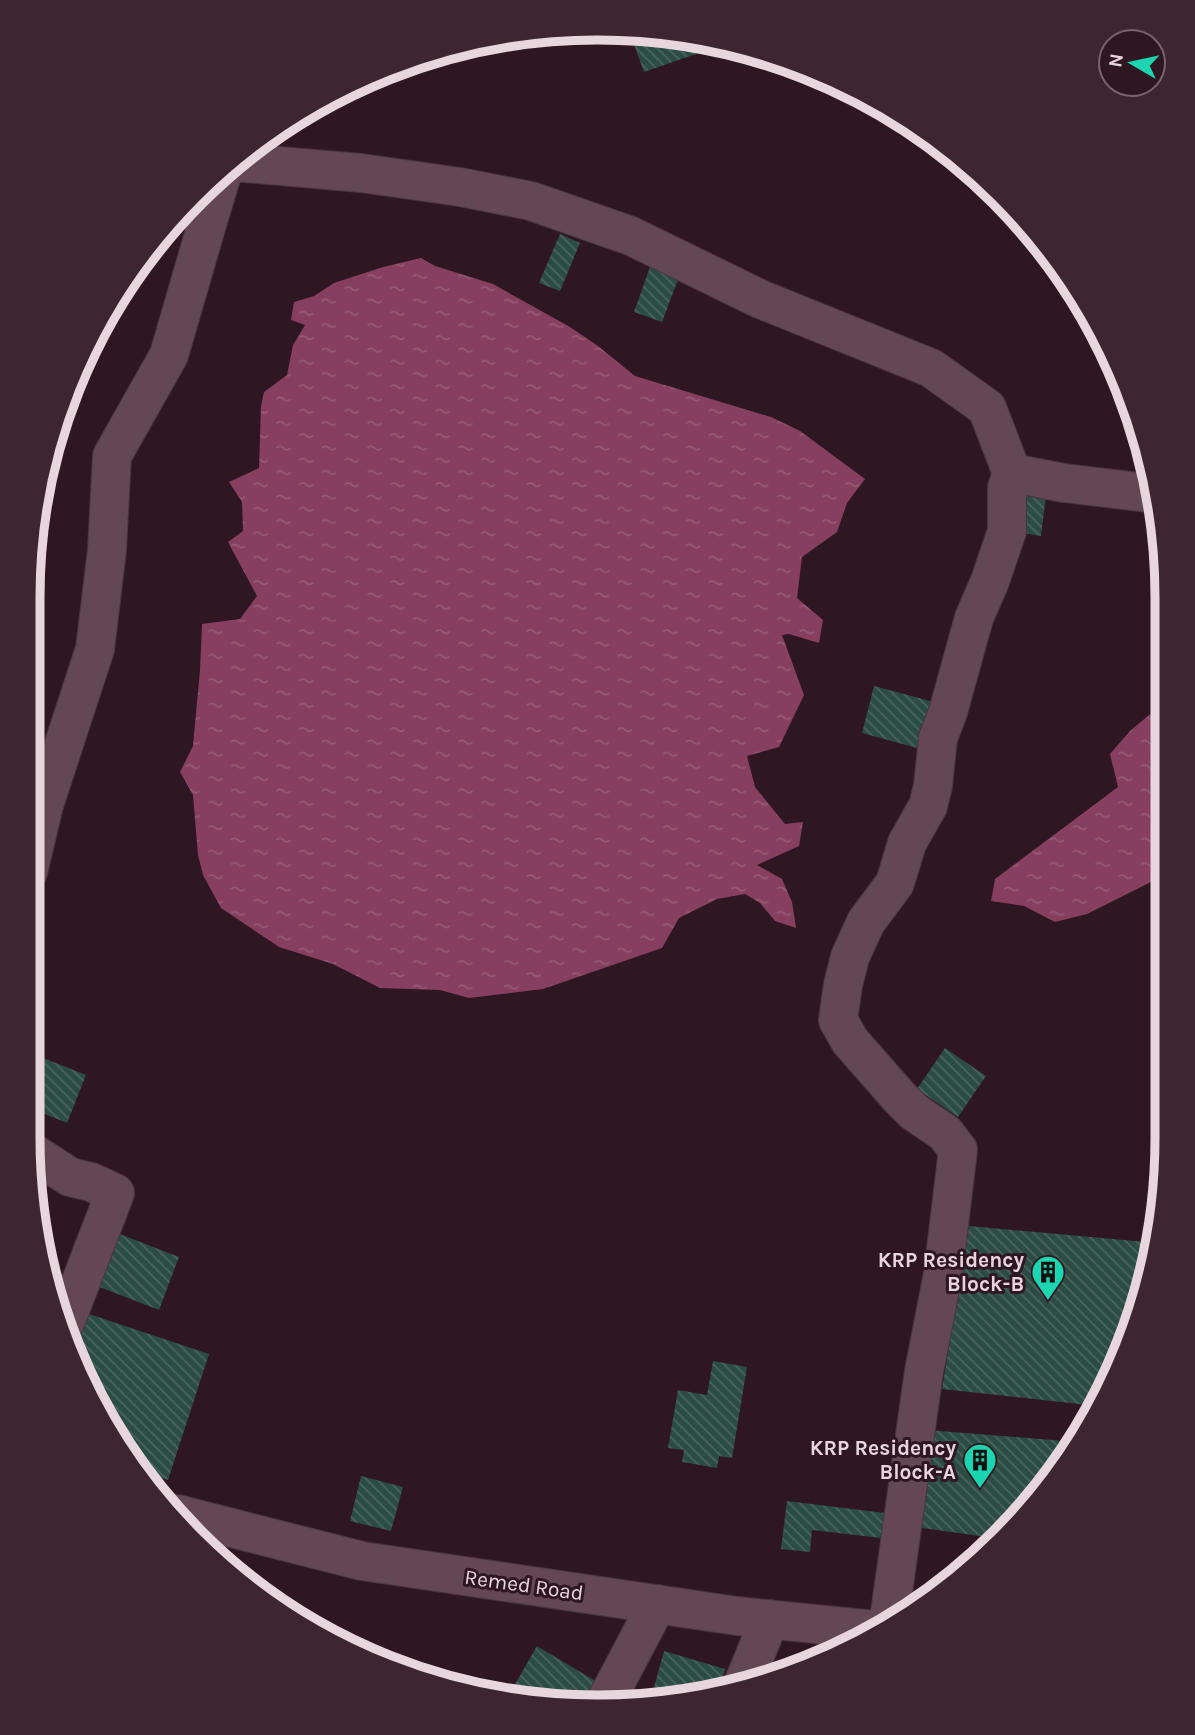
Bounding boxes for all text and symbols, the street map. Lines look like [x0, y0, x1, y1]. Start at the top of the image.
north arrow [1097, 28, 1167, 98]
text: N [1104, 52, 1128, 69]
place label: KRP Residency Block-B [878, 1248, 1024, 1296]
building icon: KRP Residency Block-B [1029, 1253, 1067, 1302]
place label: KRP Residency Block-A [810, 1436, 956, 1484]
building icon: KRP Residency Block-A [961, 1441, 999, 1490]
street label: Remed Road [463, 1565, 585, 1605]

